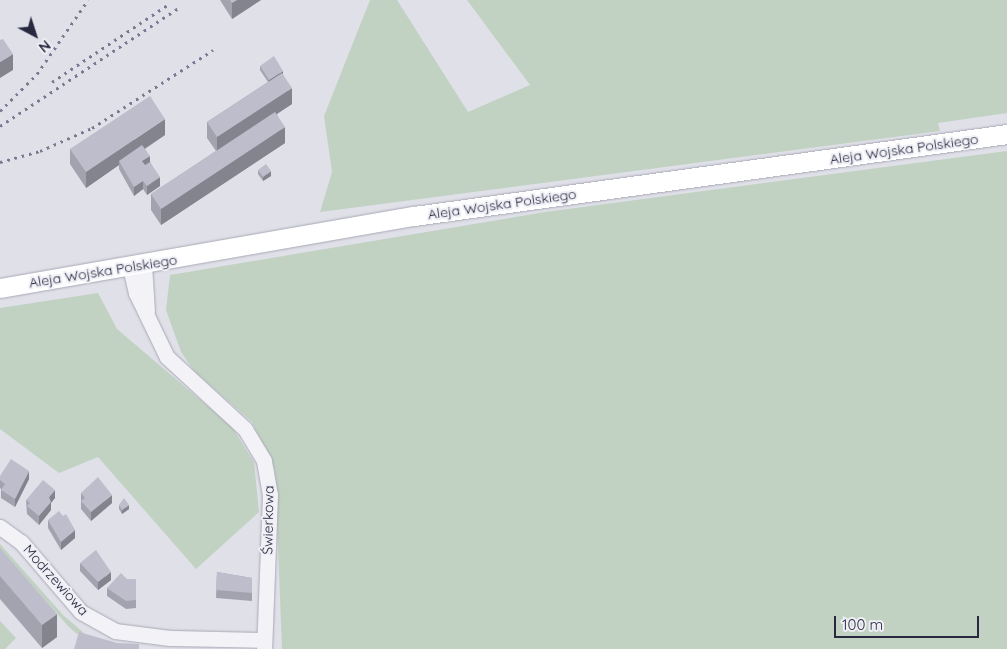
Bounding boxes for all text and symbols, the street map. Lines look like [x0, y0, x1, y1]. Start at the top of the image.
north arrow [10, 10, 60, 60]
text: N [35, 36, 54, 57]
street label: Aleja Wojska Polskiego [829, 130, 979, 168]
street label: Aleja Wojska Polskiego [427, 185, 577, 223]
street label: Aleja Wojska Polskiego [28, 251, 178, 291]
street label: Świerkowa [259, 485, 277, 555]
street label: Modrzewiowa [20, 541, 92, 619]
scale bar [837, 606, 982, 638]
text: 100 m [842, 615, 883, 634]

